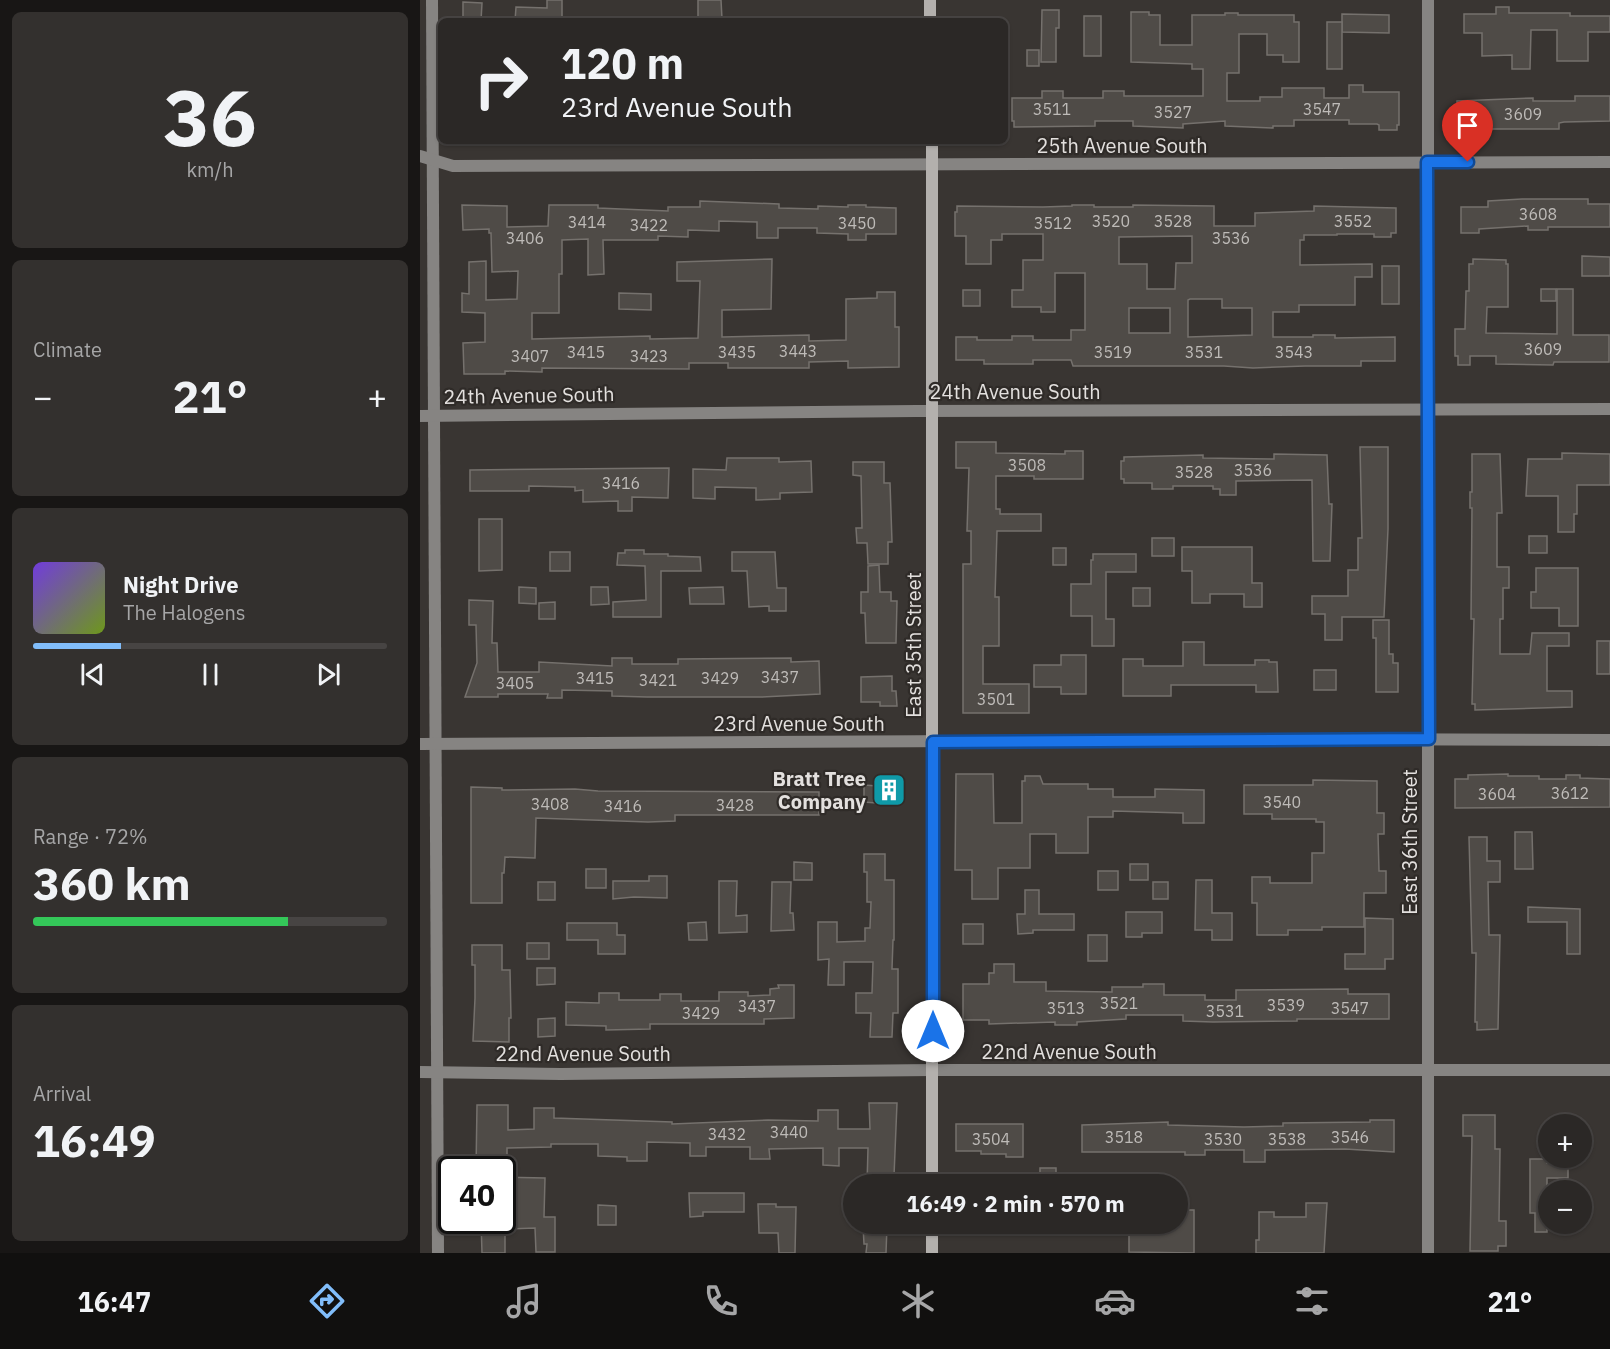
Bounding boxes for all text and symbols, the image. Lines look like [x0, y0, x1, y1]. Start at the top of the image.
text: 120 m [561, 36, 684, 91]
icon: right [462, 42, 540, 120]
text: 36 [163, 66, 257, 167]
text: 23rd Avenue South [561, 89, 793, 124]
house number: 3511 [1033, 99, 1071, 119]
house number: 3547 [1303, 99, 1341, 119]
pin [1442, 100, 1493, 162]
house number: 3527 [1154, 102, 1192, 122]
house number: 3609 [1504, 104, 1542, 124]
icon: arrive [1451, 109, 1484, 142]
street label: 25th Avenue South [1036, 132, 1208, 159]
text: km/h [186, 156, 234, 183]
house number: 3608 [1519, 204, 1557, 224]
house number: 3520 [1092, 211, 1130, 231]
house number: 3528 [1154, 211, 1192, 231]
house number: 3552 [1334, 211, 1372, 231]
house number: 3414 [568, 212, 606, 232]
house number: 3450 [838, 213, 876, 233]
house number: 3512 [1034, 213, 1072, 233]
house number: 3422 [630, 215, 668, 235]
house number: 3406 [506, 228, 544, 248]
house number: 3536 [1212, 228, 1250, 248]
text: Climate [33, 336, 102, 363]
house number: 3609 [1524, 339, 1562, 359]
house number: 3443 [779, 341, 817, 361]
house number: 3415 [567, 342, 605, 362]
house number: 3435 [718, 342, 756, 362]
house number: 3519 [1094, 342, 1132, 362]
house number: 3531 [1185, 342, 1223, 362]
house number: 3543 [1275, 342, 1313, 362]
house number: 3407 [511, 346, 549, 366]
house number: 3423 [630, 346, 668, 366]
text: 21° [172, 367, 248, 425]
text: − [33, 375, 53, 418]
text: + [367, 375, 387, 418]
street label: 24th Avenue South [929, 378, 1101, 405]
street label: 24th Avenue South [443, 380, 615, 410]
house number: 3508 [1008, 455, 1046, 475]
house number: 3536 [1234, 460, 1272, 480]
house number: 3528 [1175, 462, 1213, 482]
house number: 3416 [602, 473, 640, 493]
text: Night Drive [123, 570, 239, 599]
street label: East 35th Street [900, 572, 927, 718]
text: The Halogens [123, 599, 245, 626]
icon: previous [76, 658, 109, 691]
icon: pause [194, 658, 227, 691]
icon: next [312, 658, 345, 691]
house number: 3437 [761, 667, 799, 687]
house number: 3415 [576, 668, 614, 688]
house number: 3429 [701, 668, 739, 688]
house number: 3421 [639, 670, 677, 690]
house number: 3405 [496, 673, 534, 693]
house number: 3501 [977, 689, 1015, 709]
street label: 23rd Avenue South [713, 710, 885, 737]
place label: Bratt Tree Company [772, 765, 866, 815]
street label: East 36th Street [1396, 769, 1423, 915]
building icon: Bratt Tree Company [871, 772, 907, 808]
house number: 3612 [1551, 783, 1589, 803]
house number: 3604 [1478, 784, 1516, 804]
house number: 3540 [1263, 792, 1301, 812]
house number: 3408 [531, 794, 569, 814]
house number: 3428 [716, 795, 754, 815]
house number: 3416 [604, 796, 642, 816]
text: Range · 72% [33, 823, 148, 850]
text: 360 km [33, 854, 191, 912]
house number: 3521 [1100, 993, 1138, 1013]
house number: 3539 [1267, 995, 1305, 1015]
house number: 3437 [738, 996, 776, 1016]
house number: 3513 [1047, 998, 1085, 1018]
house number: 3547 [1331, 998, 1369, 1018]
position arrow [901, 999, 965, 1063]
house number: 3531 [1206, 1001, 1244, 1021]
house number: 3429 [682, 1003, 720, 1023]
street label: 22nd Avenue South [981, 1038, 1157, 1065]
street label: 22nd Avenue South [495, 1040, 671, 1067]
text: Arrival [33, 1080, 91, 1107]
text: 16:49 [33, 1111, 156, 1169]
map controls [1538, 1114, 1592, 1234]
button: + [1538, 1114, 1592, 1168]
house number: 3440 [770, 1122, 808, 1142]
house number: 3432 [708, 1124, 746, 1144]
house number: 3518 [1105, 1127, 1143, 1147]
house number: 3546 [1331, 1127, 1369, 1147]
house number: 3504 [972, 1129, 1010, 1149]
house number: 3530 [1204, 1129, 1242, 1149]
house number: 3538 [1268, 1129, 1306, 1149]
speed limit sign: 40 [438, 1156, 516, 1234]
button: − [1538, 1180, 1592, 1234]
text: 16:49 · 2 min · 570 m [906, 1189, 1125, 1218]
icon: directions [306, 1280, 348, 1322]
icon: music [503, 1280, 545, 1322]
icon: phone [700, 1280, 742, 1322]
icon: climate [897, 1280, 939, 1322]
icon: car [1094, 1280, 1136, 1322]
icon: filters [1291, 1280, 1333, 1322]
text: 16:47 [77, 1284, 151, 1319]
text: 21° [1487, 1284, 1532, 1319]

